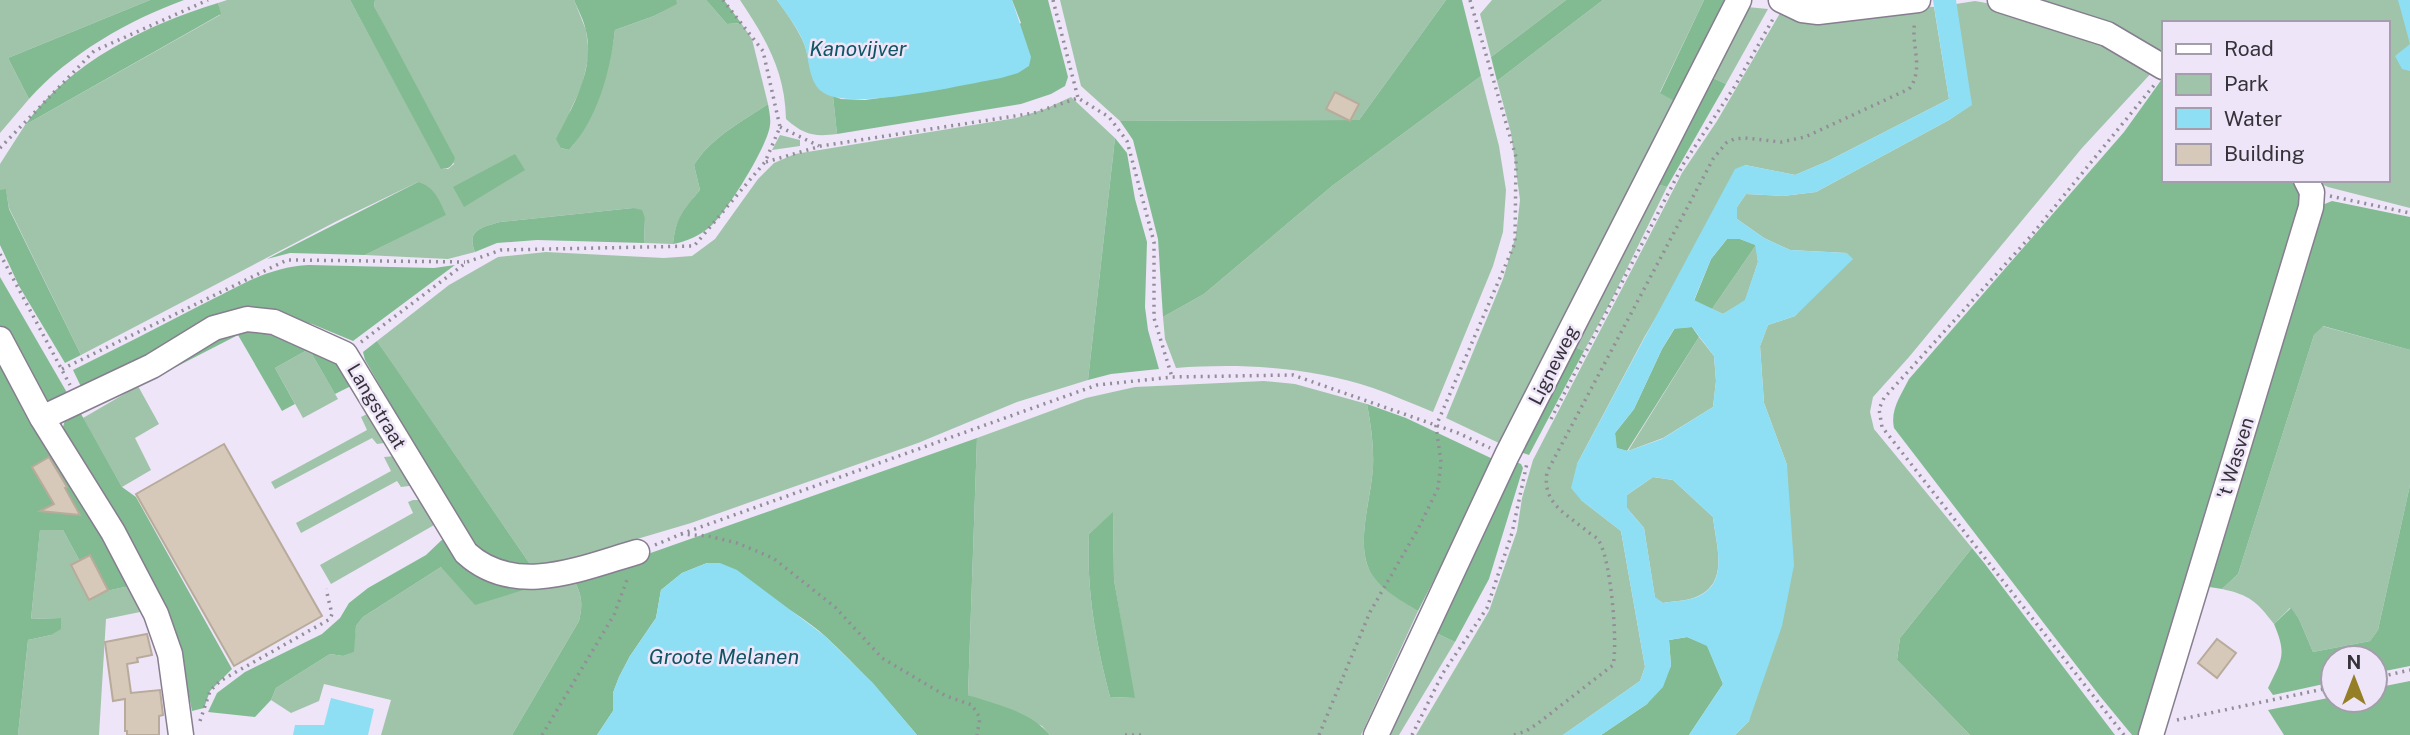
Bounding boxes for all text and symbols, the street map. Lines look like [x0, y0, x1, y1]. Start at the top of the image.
legend [2162, 21, 2389, 182]
water label: Kanovijver [809, 36, 908, 61]
text: Road [2224, 36, 2274, 61]
text: Park [2224, 71, 2269, 96]
text: Water [2224, 106, 2282, 131]
text: Building [2224, 141, 2305, 166]
street label: Ligneweg [1524, 321, 1582, 408]
street label: Langstraat [343, 359, 411, 453]
street label: 't Wasven [2212, 414, 2258, 502]
water label: Groote Melanen [649, 644, 799, 669]
north arrow [2319, 644, 2389, 714]
text: N [2347, 651, 2361, 673]

